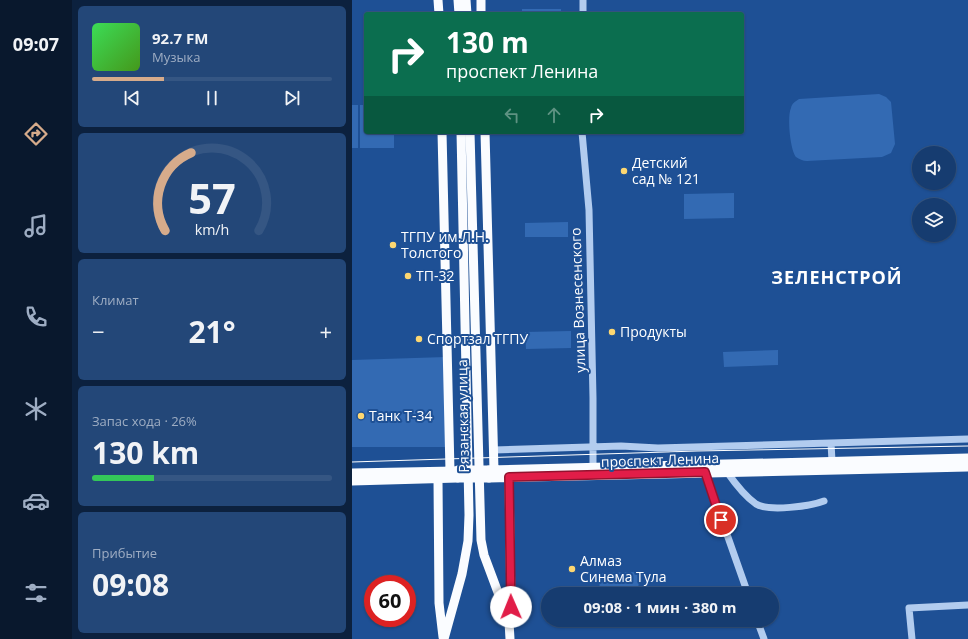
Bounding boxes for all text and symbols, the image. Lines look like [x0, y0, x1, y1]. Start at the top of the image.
text: 130 m [446, 23, 529, 61]
text: 92.7 FM [152, 28, 208, 48]
icon: right [380, 28, 432, 80]
text: 09:07 [13, 32, 59, 56]
text: Музыка [152, 48, 200, 66]
text: проспект Ленина [446, 59, 598, 83]
icon: previous [121, 87, 143, 109]
icon: pause [201, 87, 223, 109]
icon: next [281, 87, 303, 109]
icon: left [501, 104, 523, 126]
icon: ahead [543, 104, 565, 126]
icon: right [585, 104, 607, 126]
icon: directions [22, 120, 50, 148]
map controls [912, 146, 956, 242]
button: sound [912, 146, 956, 190]
place label: Детский сад № 121 [632, 153, 700, 188]
marker: Детский сад № 121 [619, 166, 629, 176]
text: 57 [188, 170, 236, 226]
button: layers [912, 198, 956, 242]
icon: music [22, 212, 50, 240]
text: km/h [195, 219, 229, 238]
place label: ТГПУ им.Л.Н. Толстого [401, 227, 489, 262]
street label: улица Вознесенского [565, 227, 590, 373]
marker: ТГПУ им.Л.Н. Толстого [388, 240, 398, 250]
district label: ЗЕЛЕНСТРОЙ [771, 265, 903, 289]
place label: ТП-32 [416, 266, 454, 285]
marker: ТП-32 [403, 271, 413, 281]
text: Климат [92, 291, 139, 309]
icon: phone [22, 303, 50, 331]
text: 21° [188, 311, 236, 352]
text: − [92, 316, 105, 346]
text: + [319, 316, 332, 346]
place label: Продукты [620, 322, 687, 341]
marker: Продукты [607, 327, 617, 337]
place label: Спортзал ТГПУ [427, 329, 528, 348]
marker: Спортзал ТГПУ [414, 334, 424, 344]
street label: Рязанская улица [452, 359, 473, 473]
icon: climate [22, 395, 50, 423]
place label: Танк Т-34 [369, 406, 432, 425]
marker: Танк Т-34 [356, 411, 366, 421]
text: Запас хода · 26% [92, 412, 197, 430]
text: 130 km [92, 432, 199, 473]
street label: проспект Ленина [600, 448, 720, 471]
icon: car [22, 487, 50, 515]
pin [704, 503, 738, 537]
icon: arrive [710, 509, 732, 531]
text: Прибытие [92, 544, 157, 562]
place label: Алмаз Синема Тула [580, 551, 667, 586]
text: 09:08 [92, 564, 169, 605]
marker: Алмаз Синема Тула [567, 564, 577, 574]
speed limit sign: 60 [364, 575, 416, 627]
icon: filters [22, 579, 50, 607]
position arrow [490, 586, 532, 628]
text: 09:08 · 1 мин · 380 m [584, 597, 736, 617]

